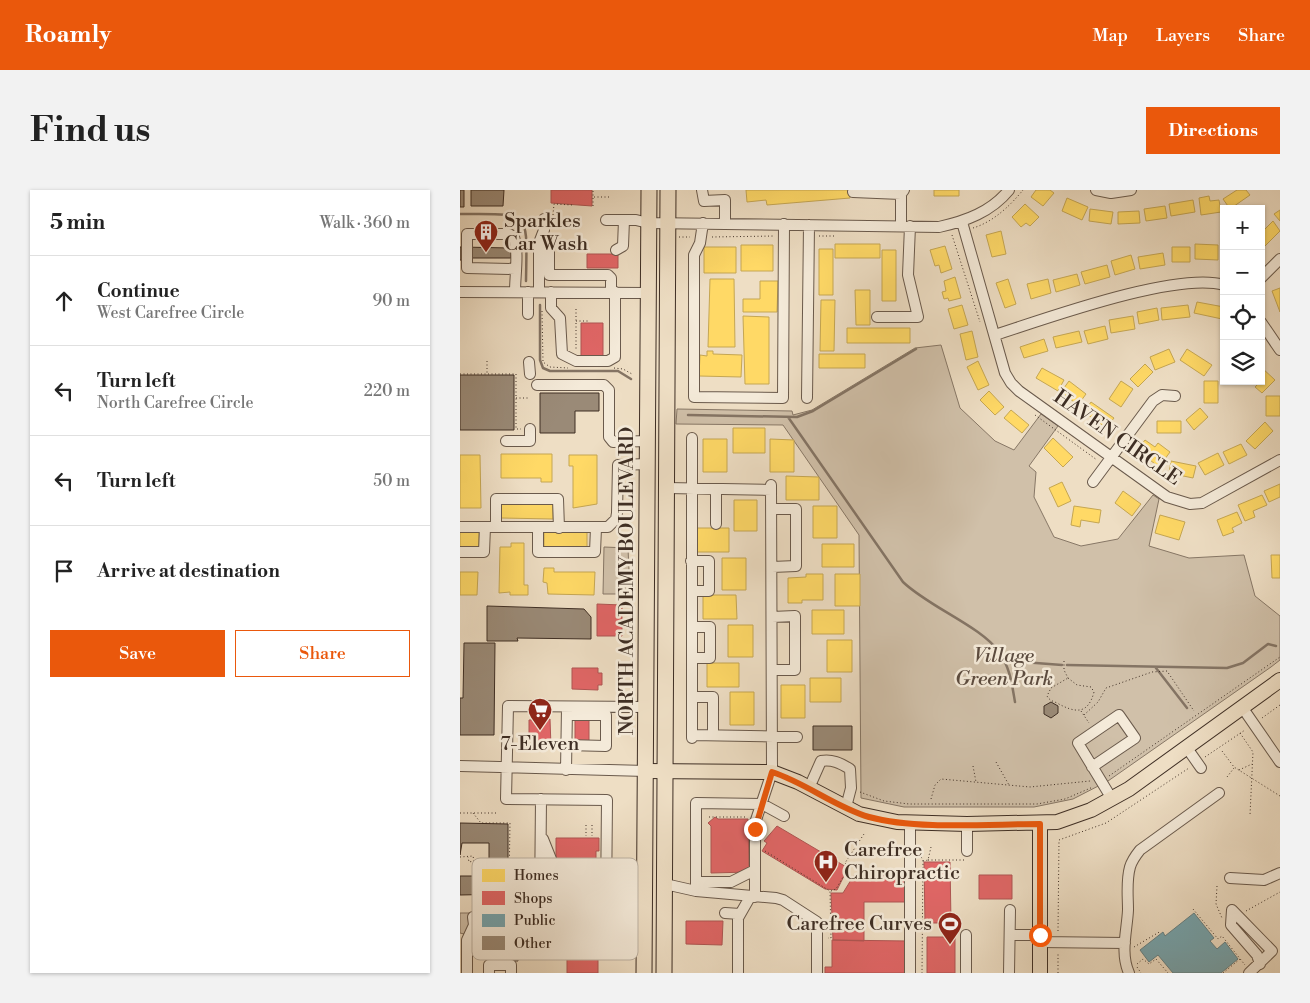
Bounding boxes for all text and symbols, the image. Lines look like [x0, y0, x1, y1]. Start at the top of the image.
text: Roamly [25, 20, 111, 50]
text: Map [1093, 24, 1128, 47]
text: Layers [1156, 24, 1210, 47]
text: Share [1238, 24, 1285, 47]
button: Directions [1146, 107, 1280, 154]
text: Find us [30, 109, 150, 152]
map controls [1220, 205, 1265, 385]
button: + [1220, 205, 1265, 250]
place label: Sparkles Car Wash [504, 209, 588, 257]
text: 5 min [50, 210, 105, 236]
text: Walk · 360 m [320, 213, 410, 233]
building icon: Sparkles Car Wash [473, 219, 499, 253]
button: − [1220, 250, 1265, 295]
text: Continue [97, 279, 180, 303]
icon: ahead [50, 287, 78, 315]
text: 90 m [372, 291, 410, 311]
button: locate [1220, 295, 1265, 340]
text: West Carefree Circle [97, 303, 244, 323]
button: layers [1220, 340, 1265, 385]
text: Turn left [97, 369, 176, 393]
icon: left [50, 377, 78, 405]
text: 220 m [364, 381, 410, 401]
street label: HAVEN CIRCLE [1048, 385, 1186, 491]
text: North Carefree Circle [97, 393, 254, 413]
street label: NORTH ACADEMY BOULEVARD [615, 427, 640, 735]
icon: left [50, 467, 78, 495]
text: Turn left [97, 469, 176, 493]
text: 50 m [373, 471, 410, 491]
icon: arrive [50, 557, 78, 585]
text: Arrive at destination [97, 559, 280, 583]
button: Save [50, 630, 225, 677]
button: Share [235, 630, 410, 677]
park label: Village Green Park [955, 644, 1053, 692]
supermarket icon: 7-Eleven [527, 697, 553, 731]
place label: 7-Eleven [501, 732, 579, 757]
route end [744, 818, 767, 841]
place label: Carefree Chiropractic [844, 838, 960, 886]
hospital icon: Carefree Chiropractic [813, 849, 839, 883]
legend [472, 858, 638, 960]
text: Homes [514, 867, 559, 885]
text: Shops [514, 890, 552, 908]
sports icon: Carefree Curves [937, 911, 963, 945]
text: Public [514, 912, 555, 930]
place label: Carefree Curves [786, 912, 932, 937]
route start [1029, 924, 1052, 947]
text: Other [514, 935, 552, 953]

